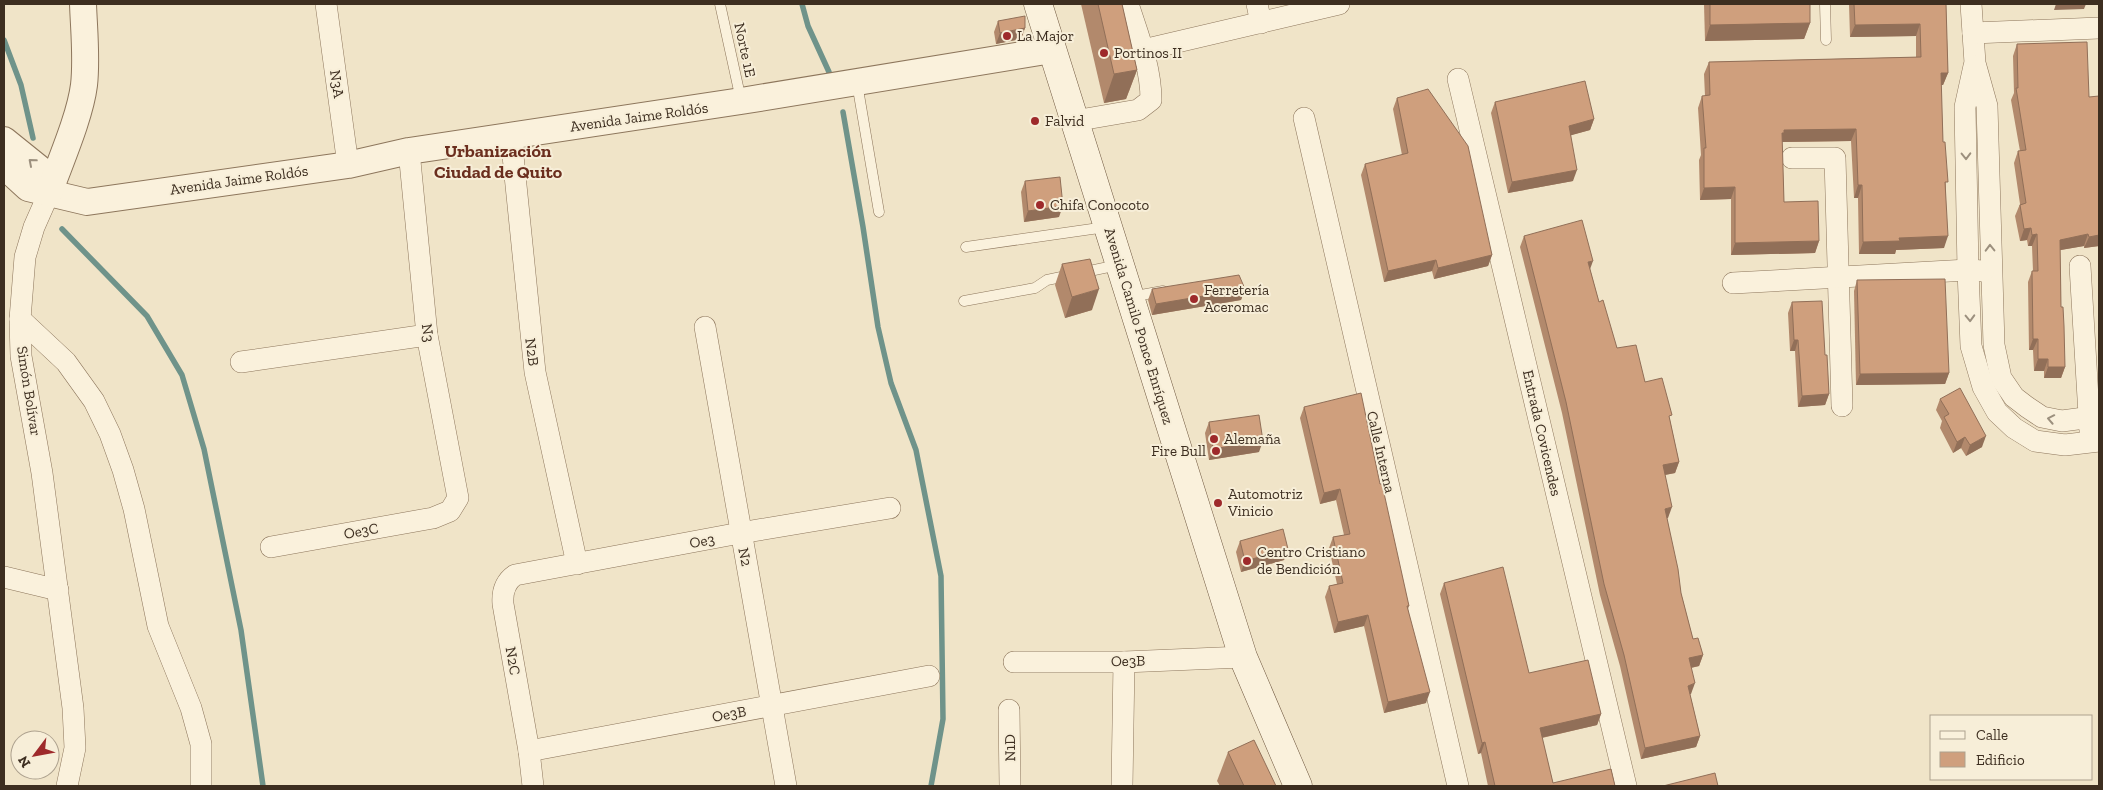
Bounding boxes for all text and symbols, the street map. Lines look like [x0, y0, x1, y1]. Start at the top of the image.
street label: Norte 1E [730, 21, 760, 79]
place label: La Major [1017, 27, 1074, 45]
marker: La Major [1001, 30, 1013, 42]
place label: Portinos II [1114, 44, 1182, 62]
marker: Portinos II [1098, 47, 1110, 59]
street label: N3A [326, 69, 348, 99]
street label: Avenida Jaime Roldós [569, 98, 709, 136]
place label: Falvid [1045, 112, 1085, 130]
marker: Falvid [1029, 115, 1041, 127]
district label: Urbanización Ciudad de Quito [434, 140, 563, 183]
one-way arrow [1961, 152, 1971, 160]
one-way arrow [29, 159, 38, 168]
street label: Avenida Jaime Roldós [169, 161, 309, 199]
place label: Chifa Conocoto [1050, 196, 1150, 214]
marker: Chifa Conocoto [1034, 199, 1046, 211]
street label: Avenida Camilo Ponce Enríquez [1100, 226, 1178, 427]
one-way arrow [1985, 244, 1995, 252]
place label: Ferretería Aceromac [1204, 281, 1269, 316]
marker: Ferretería Aceromac [1188, 293, 1200, 305]
one-way arrow [1965, 315, 1975, 323]
street label: N3 [418, 323, 438, 343]
street label: N2B [521, 337, 543, 367]
street label: Simón Bolívar [13, 345, 45, 437]
street label: Entrada Covicendes [1519, 368, 1565, 498]
street label: Calle Interna [1363, 409, 1399, 495]
one-way arrow [2047, 414, 2055, 425]
place label: Alemaña [1224, 430, 1281, 448]
marker: Alemaña [1208, 433, 1220, 445]
place label: Fire Bull [1151, 442, 1206, 460]
marker: Fire Bull [1210, 445, 1222, 457]
place label: Automotriz Vinicio [1227, 485, 1303, 520]
marker: Automotriz Vinicio [1212, 497, 1224, 509]
street label: Oe3C [342, 519, 380, 543]
street label: Oe3 [688, 530, 716, 552]
place label: Centro Cristiano de Bendición [1257, 543, 1366, 578]
street label: N2 [734, 546, 756, 568]
marker: Centro Cristiano de Bendición [1241, 555, 1253, 567]
street label: N2C [502, 645, 524, 677]
street label: Oe3B [1111, 652, 1145, 670]
street label: Oe3B [711, 702, 747, 726]
legend [1930, 715, 2093, 780]
text: Calle [1976, 726, 2008, 744]
north arrow [10, 730, 60, 780]
street label: N1D [1001, 734, 1019, 762]
text: Edificio [1976, 751, 2025, 769]
text: N [14, 752, 34, 771]

